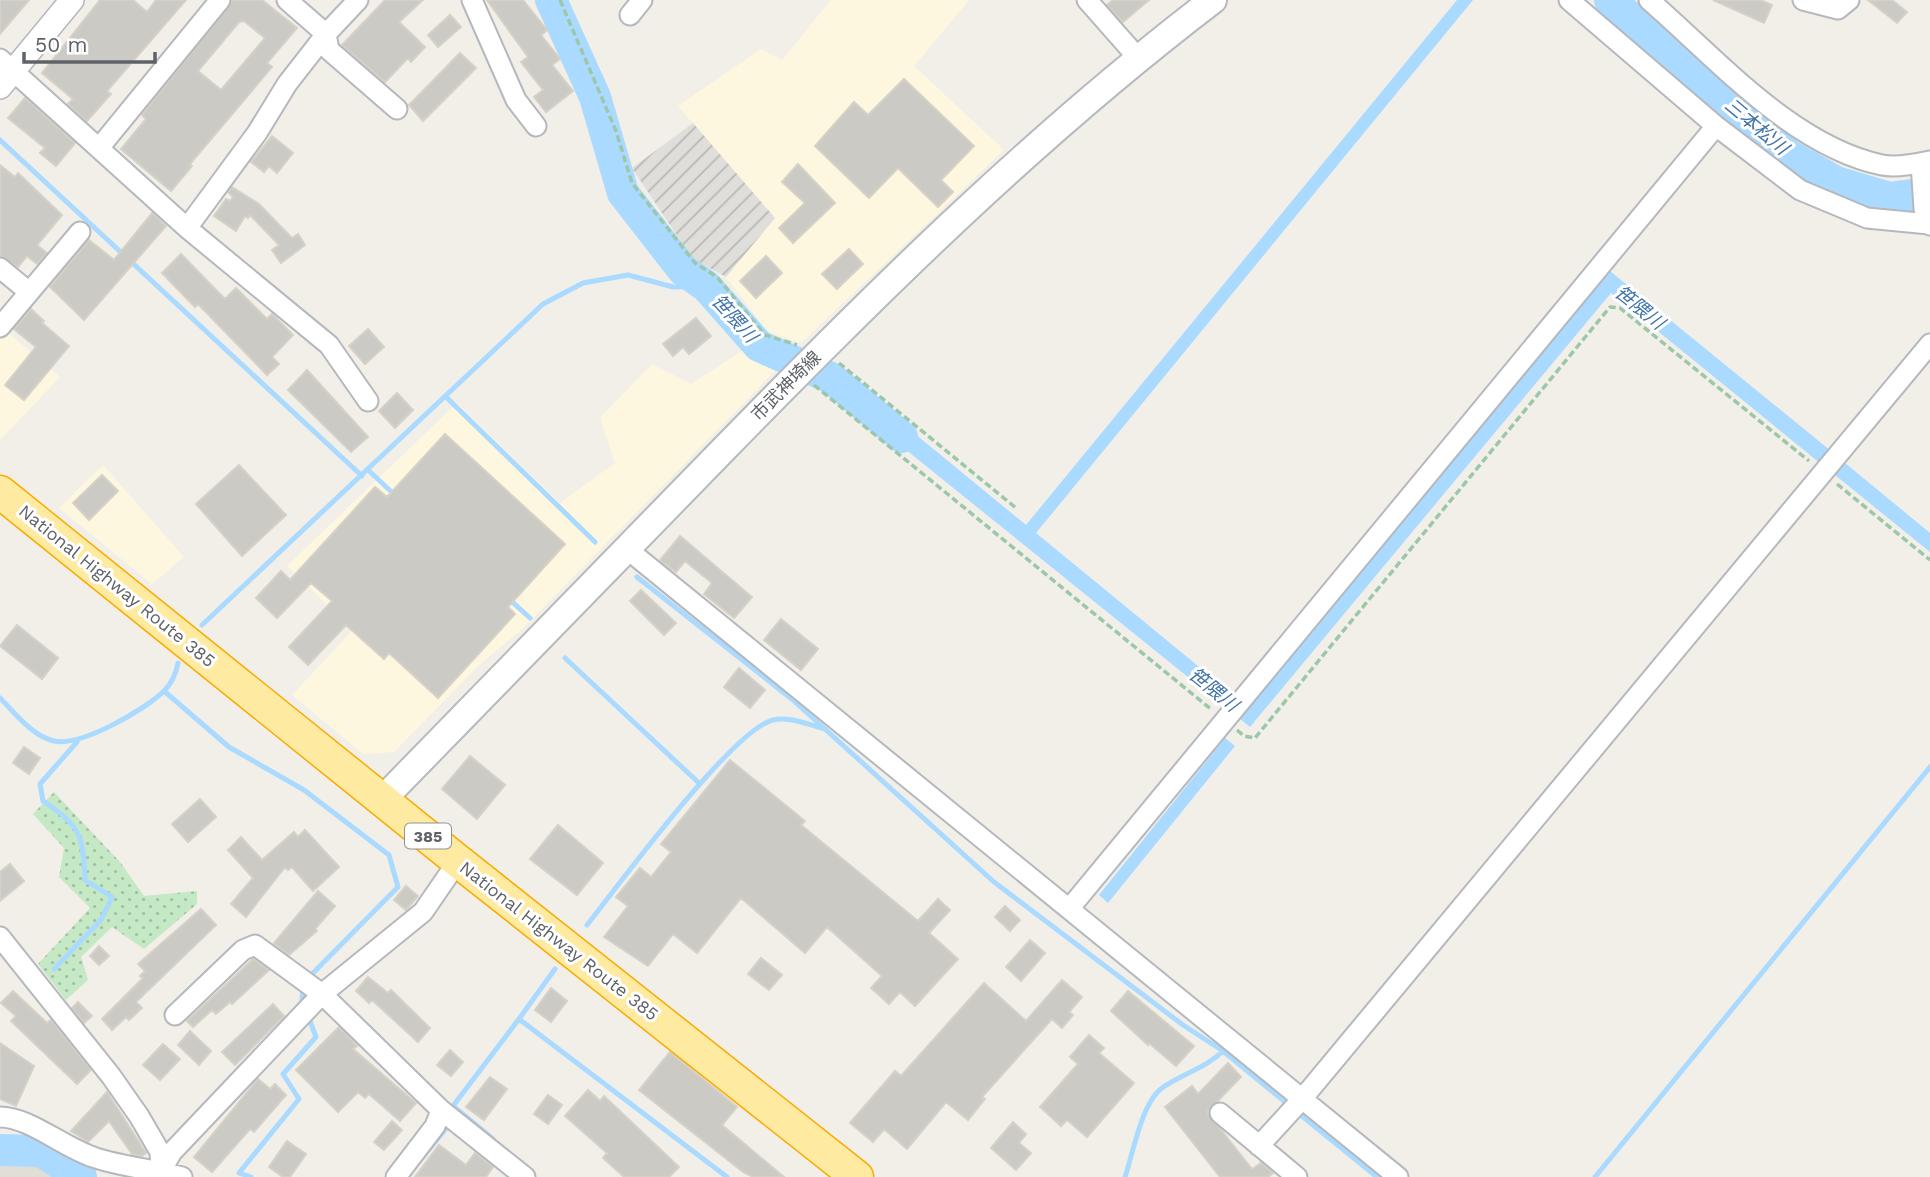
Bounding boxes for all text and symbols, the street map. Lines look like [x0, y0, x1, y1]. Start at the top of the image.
scale bar [24, 21, 156, 65]
text: 50 m [35, 32, 87, 57]
water label: 三本松川 [1720, 93, 1795, 161]
water label: 笹隈川 [1610, 281, 1671, 336]
water label: 笹隈川 [707, 289, 764, 349]
street label: 市武神埼線 [746, 346, 825, 425]
street label: National Highway Route 385 [15, 500, 220, 671]
water label: 笹隈川 [1184, 663, 1245, 718]
road number: 385 [405, 824, 451, 848]
street label: National Highway Route 385 [456, 857, 663, 1025]

